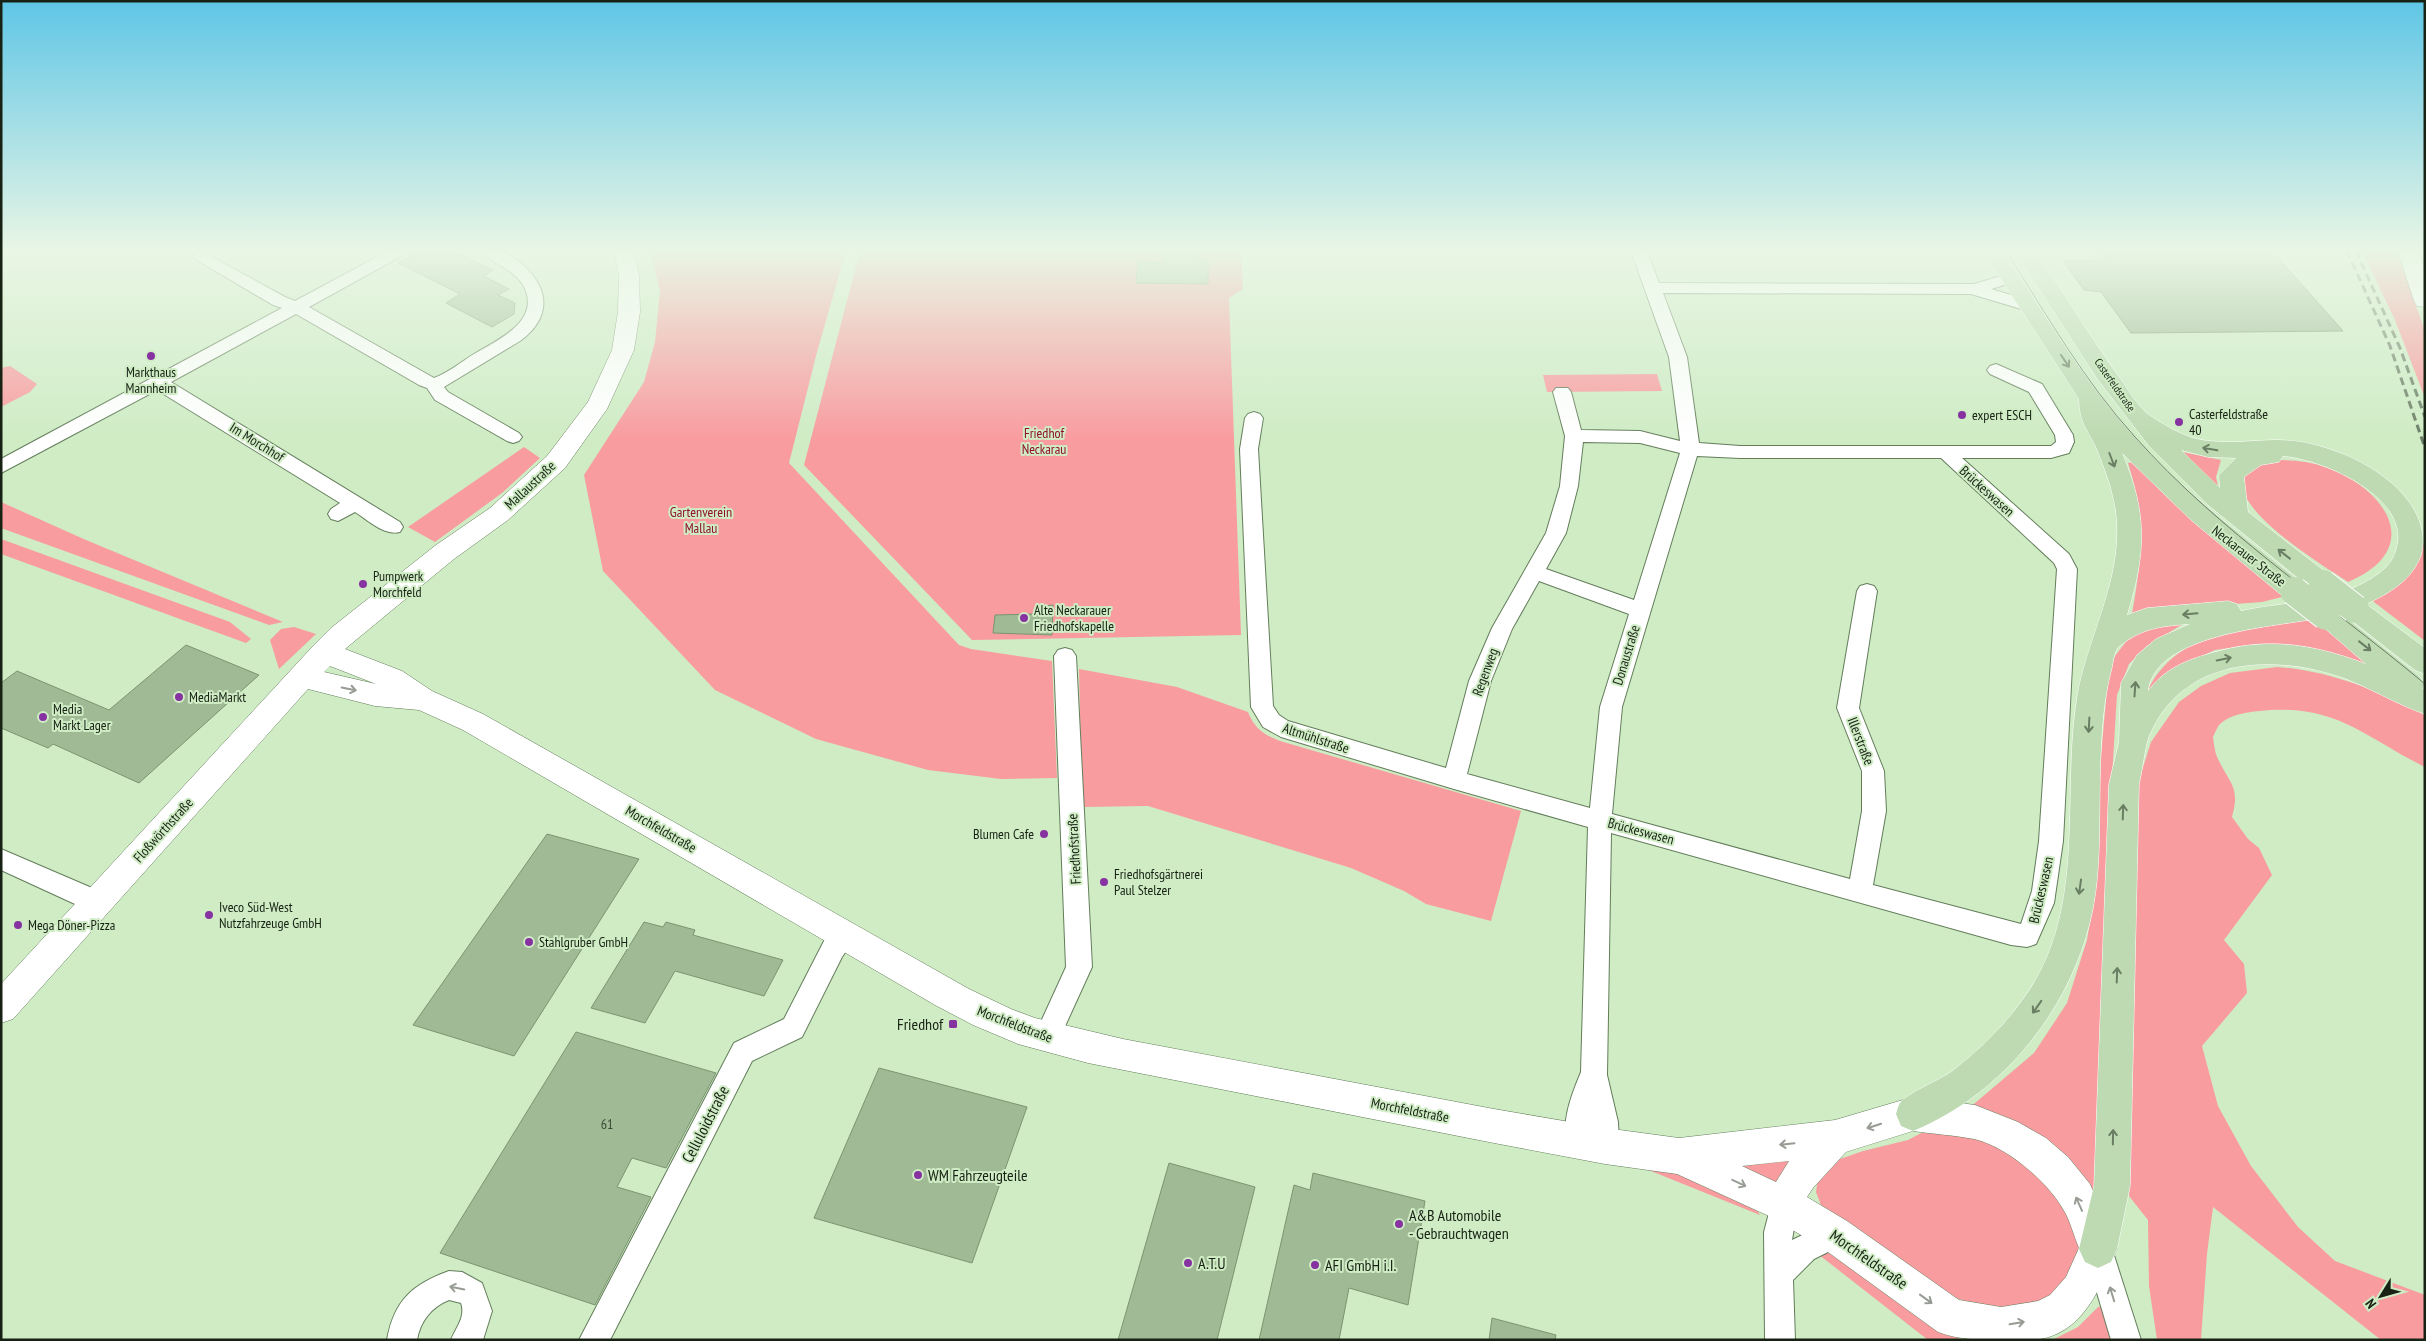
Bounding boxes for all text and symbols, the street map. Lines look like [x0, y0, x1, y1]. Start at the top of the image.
marker: Markthaus Mannheim [145, 350, 157, 362]
one-way arrow [2060, 354, 2070, 368]
street label: Casterfeldstraße [2091, 356, 2139, 415]
place label: Markthaus Mannheim [126, 363, 176, 397]
place label: Casterfeldstraße 40 [2189, 405, 2268, 439]
place label: expert ESCH [1972, 406, 2032, 424]
marker: expert ESCH [1956, 409, 1968, 421]
marker: Casterfeldstraße 40 [2173, 416, 2185, 428]
street label: Im Morchhof [226, 418, 288, 466]
park label: Friedhof Neckarau [1022, 424, 1066, 458]
one-way arrow [2203, 444, 2219, 454]
one-way arrow [2108, 451, 2117, 467]
street label: Mallaustraße [501, 457, 559, 513]
street label: Brückeswasen [1956, 462, 2018, 520]
park label: Gartenverein Mallau [670, 503, 732, 537]
street label: Neckarauer Straße [2208, 521, 2290, 591]
one-way arrow [2278, 549, 2291, 560]
place label: Pumpwerk Morchfeld [373, 567, 424, 601]
marker: Pumpwerk Morchfeld [357, 578, 369, 590]
place label: Alte Neckarauer Friedhofskapelle [1034, 601, 1114, 635]
one-way arrow [2182, 609, 2198, 619]
marker: Alte Neckarauer Friedhofskapelle [1018, 612, 1030, 624]
street label: Donaustraße [1608, 623, 1644, 687]
one-way arrow [2358, 641, 2371, 652]
street label: Regenweg [1468, 646, 1502, 698]
one-way arrow [2216, 654, 2232, 663]
one-way arrow [2130, 682, 2140, 698]
one-way arrow [340, 685, 356, 694]
place label: MediaMarkt [189, 688, 246, 706]
marker: MediaMarkt [173, 691, 185, 703]
place label: Media Markt Lager [53, 700, 111, 734]
marker: Media Markt Lager [37, 711, 49, 723]
street label: Illerstraße [1844, 714, 1878, 768]
one-way arrow [2084, 717, 2093, 733]
street label: Altmühlstraße [1280, 719, 1352, 757]
street label: Floßwörthstraße [129, 794, 197, 866]
street label: Morchfeldstraße [622, 801, 700, 857]
one-way arrow [2119, 805, 2128, 821]
street label: Friedhofstraße [1063, 813, 1085, 885]
street label: Brückeswasen [1606, 814, 1676, 848]
place label: Blumen Cafe [973, 825, 1034, 843]
marker: Blumen Cafe [1038, 828, 1050, 840]
street label: Brückeswasen [2025, 855, 2057, 925]
place label: Friedhofsgärtnerei Paul Stelzer [1114, 865, 1203, 899]
marker: Friedhofsgärtnerei Paul Stelzer [1098, 876, 1110, 888]
one-way arrow [2075, 879, 2085, 895]
place label: Iveco Süd-West Nutzfahrzeuge GmbH [219, 898, 322, 932]
marker: Iveco Süd-West Nutzfahrzeuge GmbH [203, 909, 215, 921]
place label: Mega Döner-Pizza [28, 916, 115, 934]
marker: Mega Döner-Pizza [12, 919, 24, 931]
place label: Stahlgruber GmbH [539, 933, 628, 951]
marker: Stahlgruber GmbH [523, 936, 535, 948]
one-way arrow [2113, 967, 2122, 983]
one-way arrow [2032, 1000, 2042, 1014]
street label: Morchfeldstraße [975, 1001, 1055, 1047]
place label: Friedhof [897, 1014, 944, 1034]
marker: Friedhof [947, 1018, 959, 1030]
street label: Celluloidstraße [677, 1082, 733, 1166]
street label: Morchfeldstraße [1369, 1094, 1451, 1126]
house number: 61 [601, 1115, 613, 1133]
one-way arrow [1867, 1122, 1882, 1131]
one-way arrow [2108, 1130, 2118, 1146]
one-way arrow [1779, 1139, 1795, 1149]
place label: WM Fahrzeugteile [928, 1165, 1028, 1185]
marker: WM Fahrzeugteile [912, 1169, 924, 1181]
one-way arrow [1731, 1179, 1746, 1188]
one-way arrow [2074, 1197, 2084, 1212]
place label: A&B Automobile - Gebrauchtwagen [1409, 1205, 1509, 1243]
marker: A&B Automobile - Gebrauchtwagen [1393, 1218, 1405, 1230]
street label: Morchfeldstraße [1826, 1225, 1912, 1293]
place label: A.T.U [1198, 1253, 1226, 1273]
place label: AFI GmbH i.I. [1325, 1255, 1397, 1275]
marker: A.T.U [1182, 1257, 1194, 1269]
marker: AFI GmbH i.I. [1309, 1259, 1321, 1271]
north arrow [2356, 1271, 2406, 1321]
one-way arrow [450, 1282, 466, 1292]
one-way arrow [2107, 1286, 2117, 1302]
one-way arrow [1919, 1294, 1933, 1304]
text: N [2361, 1295, 2380, 1312]
one-way arrow [2009, 1318, 2025, 1328]

